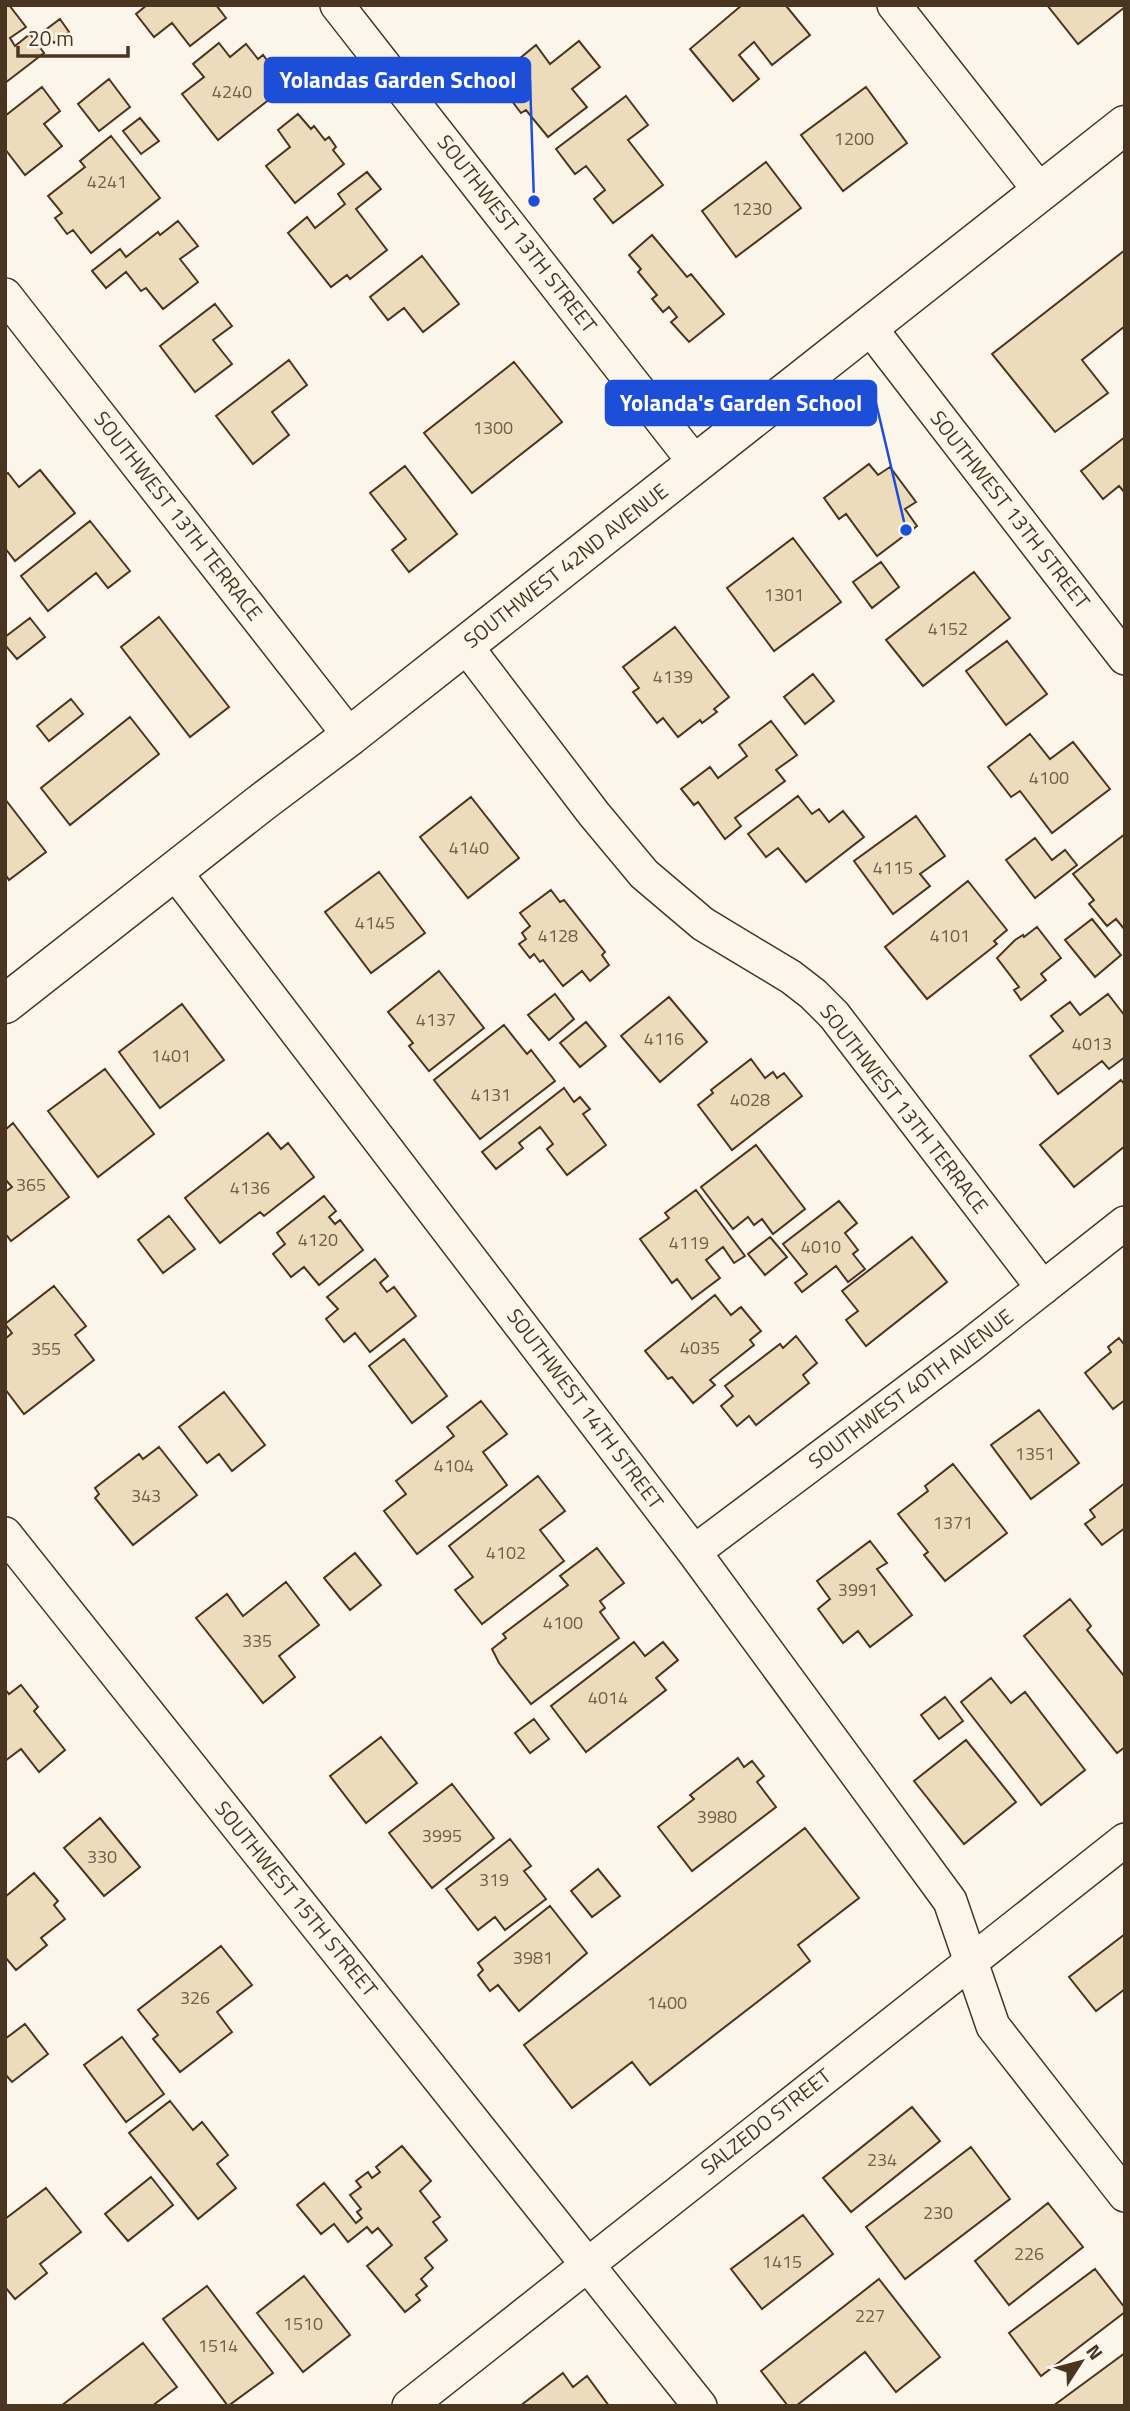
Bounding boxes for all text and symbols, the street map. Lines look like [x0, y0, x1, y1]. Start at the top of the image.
scale bar [18, 14, 128, 58]
text: 20 m [28, 22, 74, 54]
callout: Yolandas Garden School [265, 58, 530, 102]
text: Yolandas Garden School [279, 62, 517, 97]
house number: 4240 [212, 78, 252, 105]
house number: 1200 [834, 125, 874, 152]
street label: SOUTHWEST 13TH STREET [430, 127, 606, 339]
house number: 4241 [87, 168, 127, 195]
house number: 1230 [732, 195, 772, 222]
callout: Yolanda's Garden School [606, 381, 876, 425]
text: Yolanda's Garden School [620, 385, 862, 420]
street label: SOUTHWEST 13TH STREET [923, 403, 1099, 615]
street label: SOUTHWEST 13TH TERRACE [87, 404, 271, 627]
house number: 1300 [473, 414, 513, 441]
street label: SOUTHWEST 42ND AVENUE [456, 475, 675, 655]
house number: 1301 [764, 581, 804, 608]
house number: 4152 [928, 615, 968, 642]
house number: 4139 [653, 663, 693, 690]
house number: 4100 [1029, 764, 1069, 791]
house number: 4140 [449, 834, 489, 861]
house number: 4115 [873, 854, 913, 881]
house number: 4145 [355, 909, 395, 936]
house number: 4128 [538, 922, 578, 949]
house number: 4101 [930, 922, 970, 949]
street label: SOUTHWEST 13TH TERRACE [813, 997, 997, 1220]
house number: 4137 [416, 1006, 456, 1033]
house number: 4116 [644, 1025, 684, 1052]
house number: 4013 [1072, 1030, 1112, 1057]
house number: 1401 [151, 1042, 191, 1069]
house number: 4131 [471, 1081, 511, 1108]
house number: 4028 [730, 1086, 770, 1113]
house number: 365 [16, 1171, 46, 1198]
house number: 4136 [230, 1174, 270, 1201]
house number: 4120 [298, 1226, 338, 1253]
house number: 4119 [669, 1229, 709, 1256]
house number: 4010 [801, 1233, 841, 1260]
street label: SOUTHWEST 40TH AVENUE [801, 1300, 1020, 1476]
street label: SOUTHWEST 14TH STREET [500, 1301, 672, 1516]
house number: 4035 [680, 1334, 720, 1361]
house number: 355 [31, 1335, 61, 1362]
house number: 1351 [1015, 1440, 1055, 1467]
house number: 4104 [434, 1452, 474, 1479]
house number: 343 [131, 1482, 161, 1509]
house number: 1371 [933, 1509, 973, 1536]
house number: 4102 [486, 1539, 526, 1566]
house number: 3991 [838, 1576, 878, 1603]
house number: 4100 [543, 1609, 583, 1636]
house number: 335 [242, 1627, 272, 1654]
house number: 4014 [588, 1684, 628, 1711]
street label: SOUTHWEST 15TH STREET [208, 1793, 386, 2003]
house number: 3980 [697, 1803, 737, 1830]
house number: 3995 [422, 1822, 462, 1849]
house number: 330 [87, 1843, 117, 1870]
house number: 319 [479, 1866, 509, 1893]
house number: 3981 [513, 1944, 553, 1971]
house number: 326 [180, 1984, 210, 2011]
house number: 1400 [647, 1989, 687, 2016]
street label: SALZEDO STREET [693, 2060, 838, 2183]
house number: 234 [867, 2146, 897, 2173]
house number: 230 [923, 2199, 953, 2226]
house number: 226 [1014, 2240, 1044, 2267]
house number: 1415 [762, 2248, 802, 2275]
house number: 227 [855, 2302, 885, 2329]
house number: 1510 [283, 2310, 323, 2337]
north arrow [1046, 2327, 1116, 2397]
house number: 1514 [198, 2332, 238, 2359]
text: N [1080, 2338, 1111, 2366]

